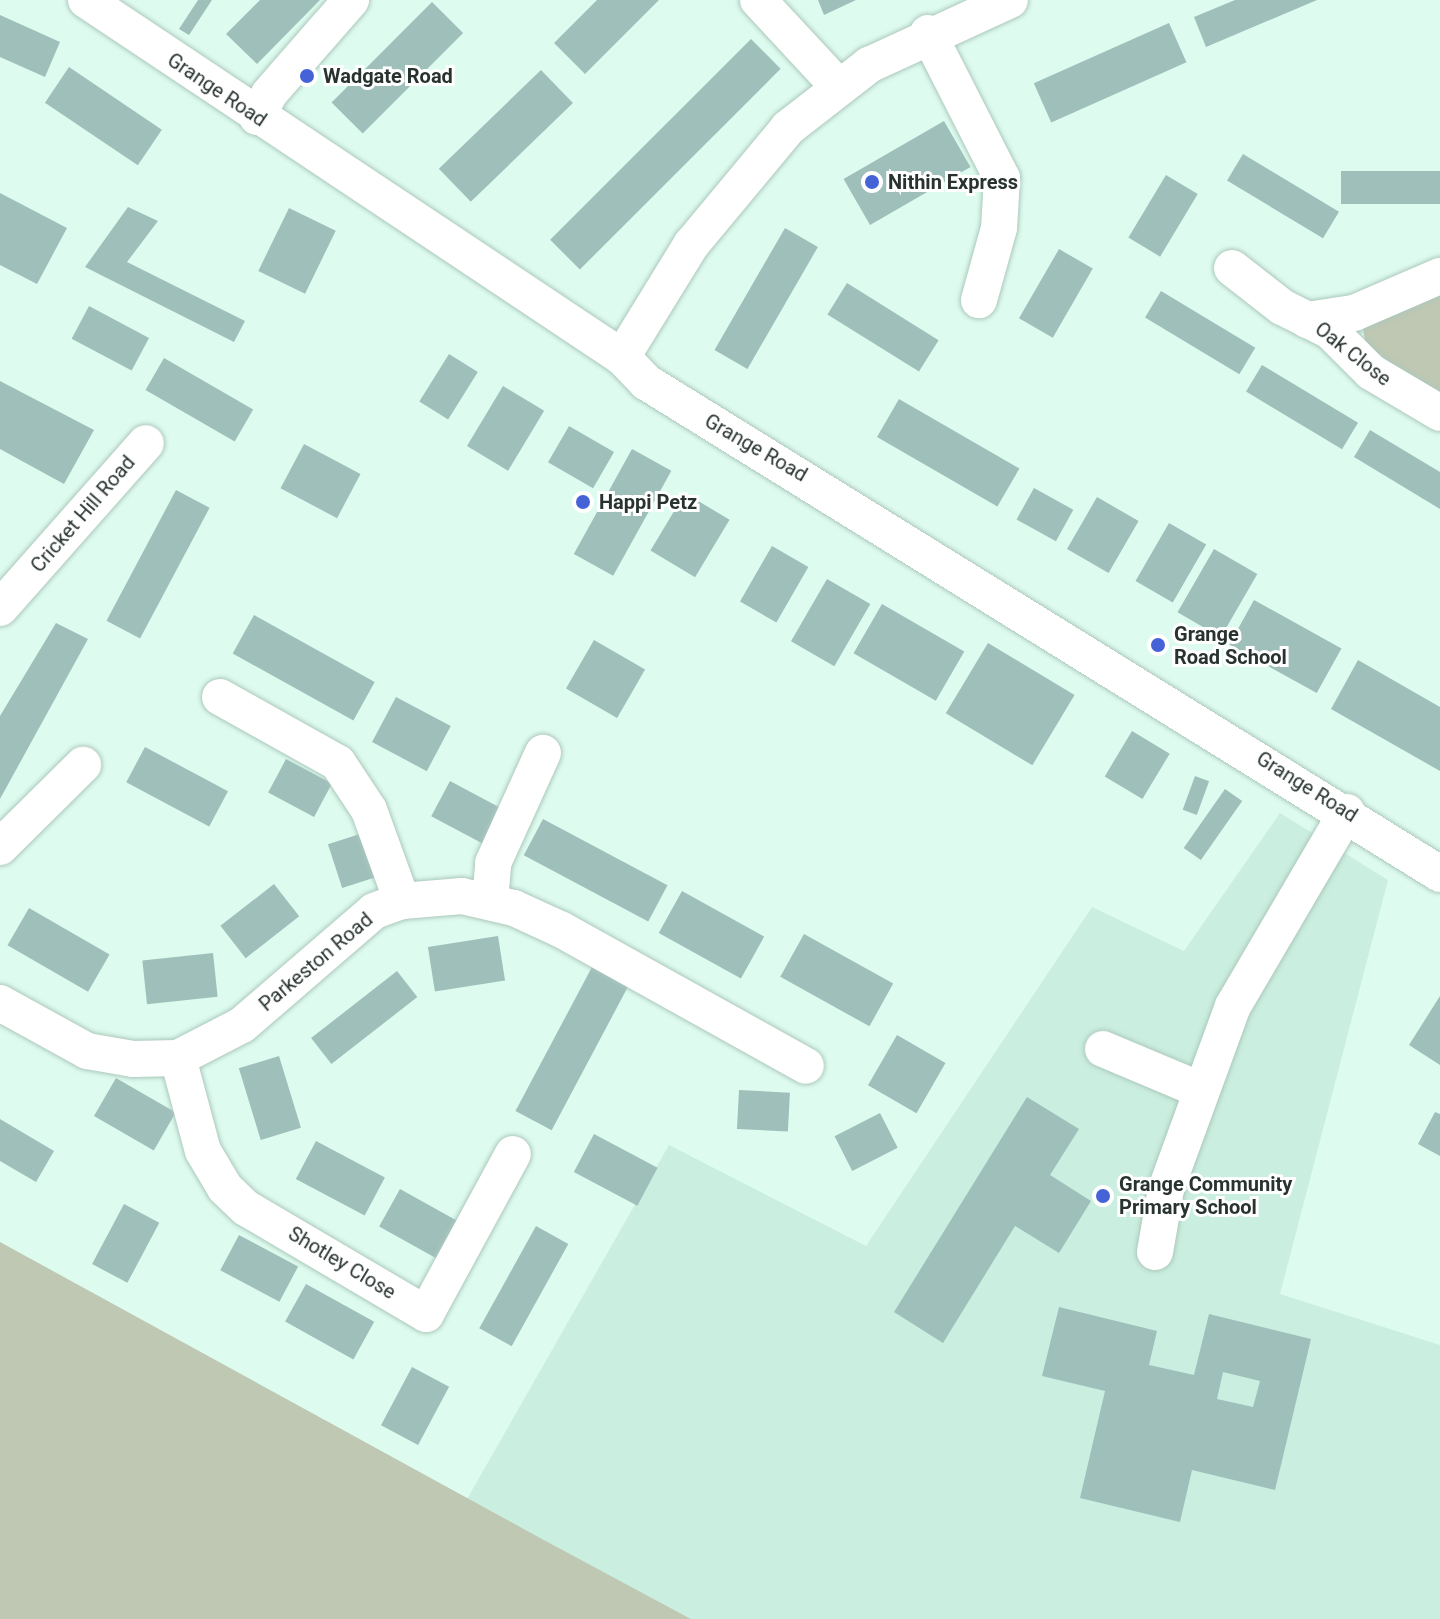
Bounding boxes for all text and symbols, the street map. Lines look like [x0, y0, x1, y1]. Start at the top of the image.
street label: Grange Road [163, 48, 271, 132]
place label: Wadgate Road [323, 64, 453, 88]
marker: Wadgate Road [298, 67, 316, 85]
place label: Nithin Express [888, 170, 1018, 194]
marker: Nithin Express [863, 173, 881, 191]
street label: Oak Close [1310, 317, 1396, 391]
street label: Grange Road [700, 409, 812, 487]
street label: Cricket Hill Road [26, 451, 140, 577]
place label: Happi Petz [599, 490, 697, 514]
marker: Happi Petz [574, 493, 592, 511]
place label: Grange Road School [1174, 622, 1287, 669]
marker: Grange Road School [1149, 636, 1167, 654]
street label: Grange Road [1252, 746, 1362, 828]
street label: Parkeston Road [254, 908, 378, 1016]
place label: Grange Community Primary School [1119, 1172, 1292, 1219]
marker: Grange Community Primary School [1094, 1187, 1112, 1205]
street label: Shotley Close [284, 1222, 400, 1304]

